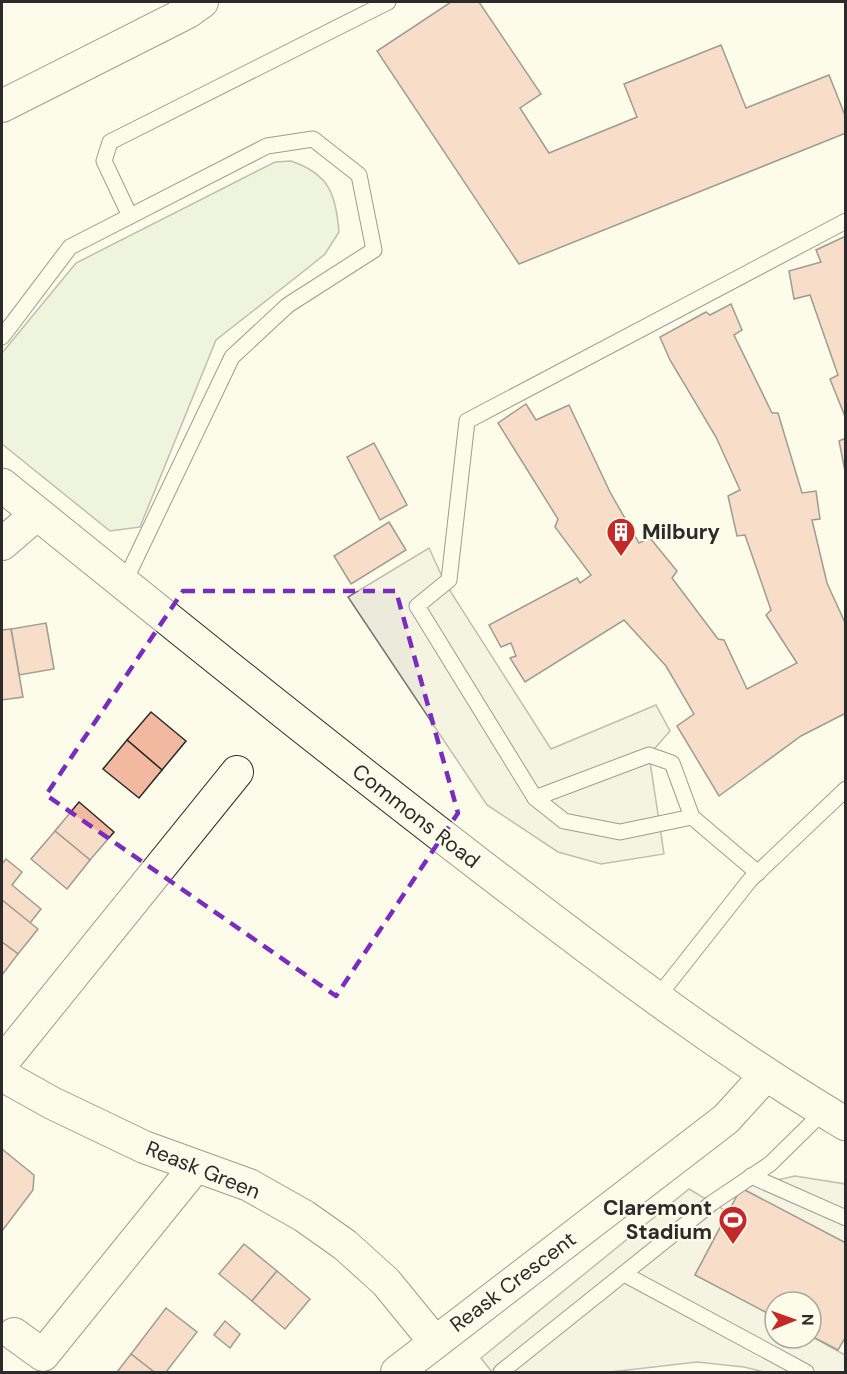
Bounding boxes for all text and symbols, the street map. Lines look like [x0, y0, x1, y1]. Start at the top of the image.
building icon: Milbury [605, 516, 637, 558]
place label: Milbury [642, 518, 720, 546]
street label: Commons Road [347, 757, 485, 875]
street label: Reask Green [142, 1134, 264, 1206]
place label: Claremont Stadium [603, 1194, 712, 1246]
sports icon: Claremont Stadium [717, 1204, 749, 1246]
street label: Reask Crescent [444, 1225, 582, 1339]
north arrow [763, 1290, 823, 1350]
text: N [797, 1314, 818, 1326]

